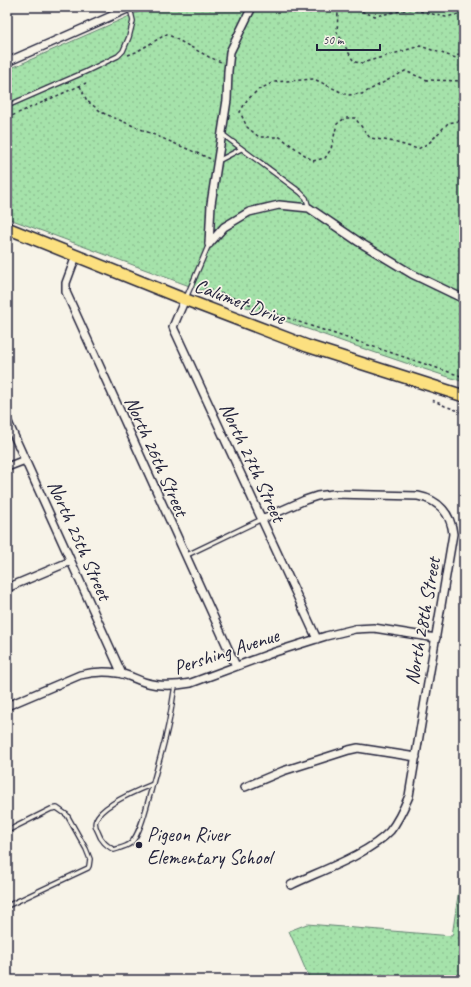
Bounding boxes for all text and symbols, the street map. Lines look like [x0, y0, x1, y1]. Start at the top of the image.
scale bar [317, 26, 380, 52]
text: 50 m [323, 32, 345, 48]
street label: Calumet Drive [191, 273, 290, 331]
street label: North 26th Street [119, 392, 195, 522]
street label: North 27th Street [214, 399, 292, 528]
street label: North 25th Street [42, 476, 118, 606]
street label: North 28th Street [399, 553, 446, 687]
street label: Pershing Avenue [170, 622, 283, 680]
place label: Pigeon River Elementary School [147, 822, 275, 870]
marker: Pigeon River Elementary School [134, 840, 144, 850]

